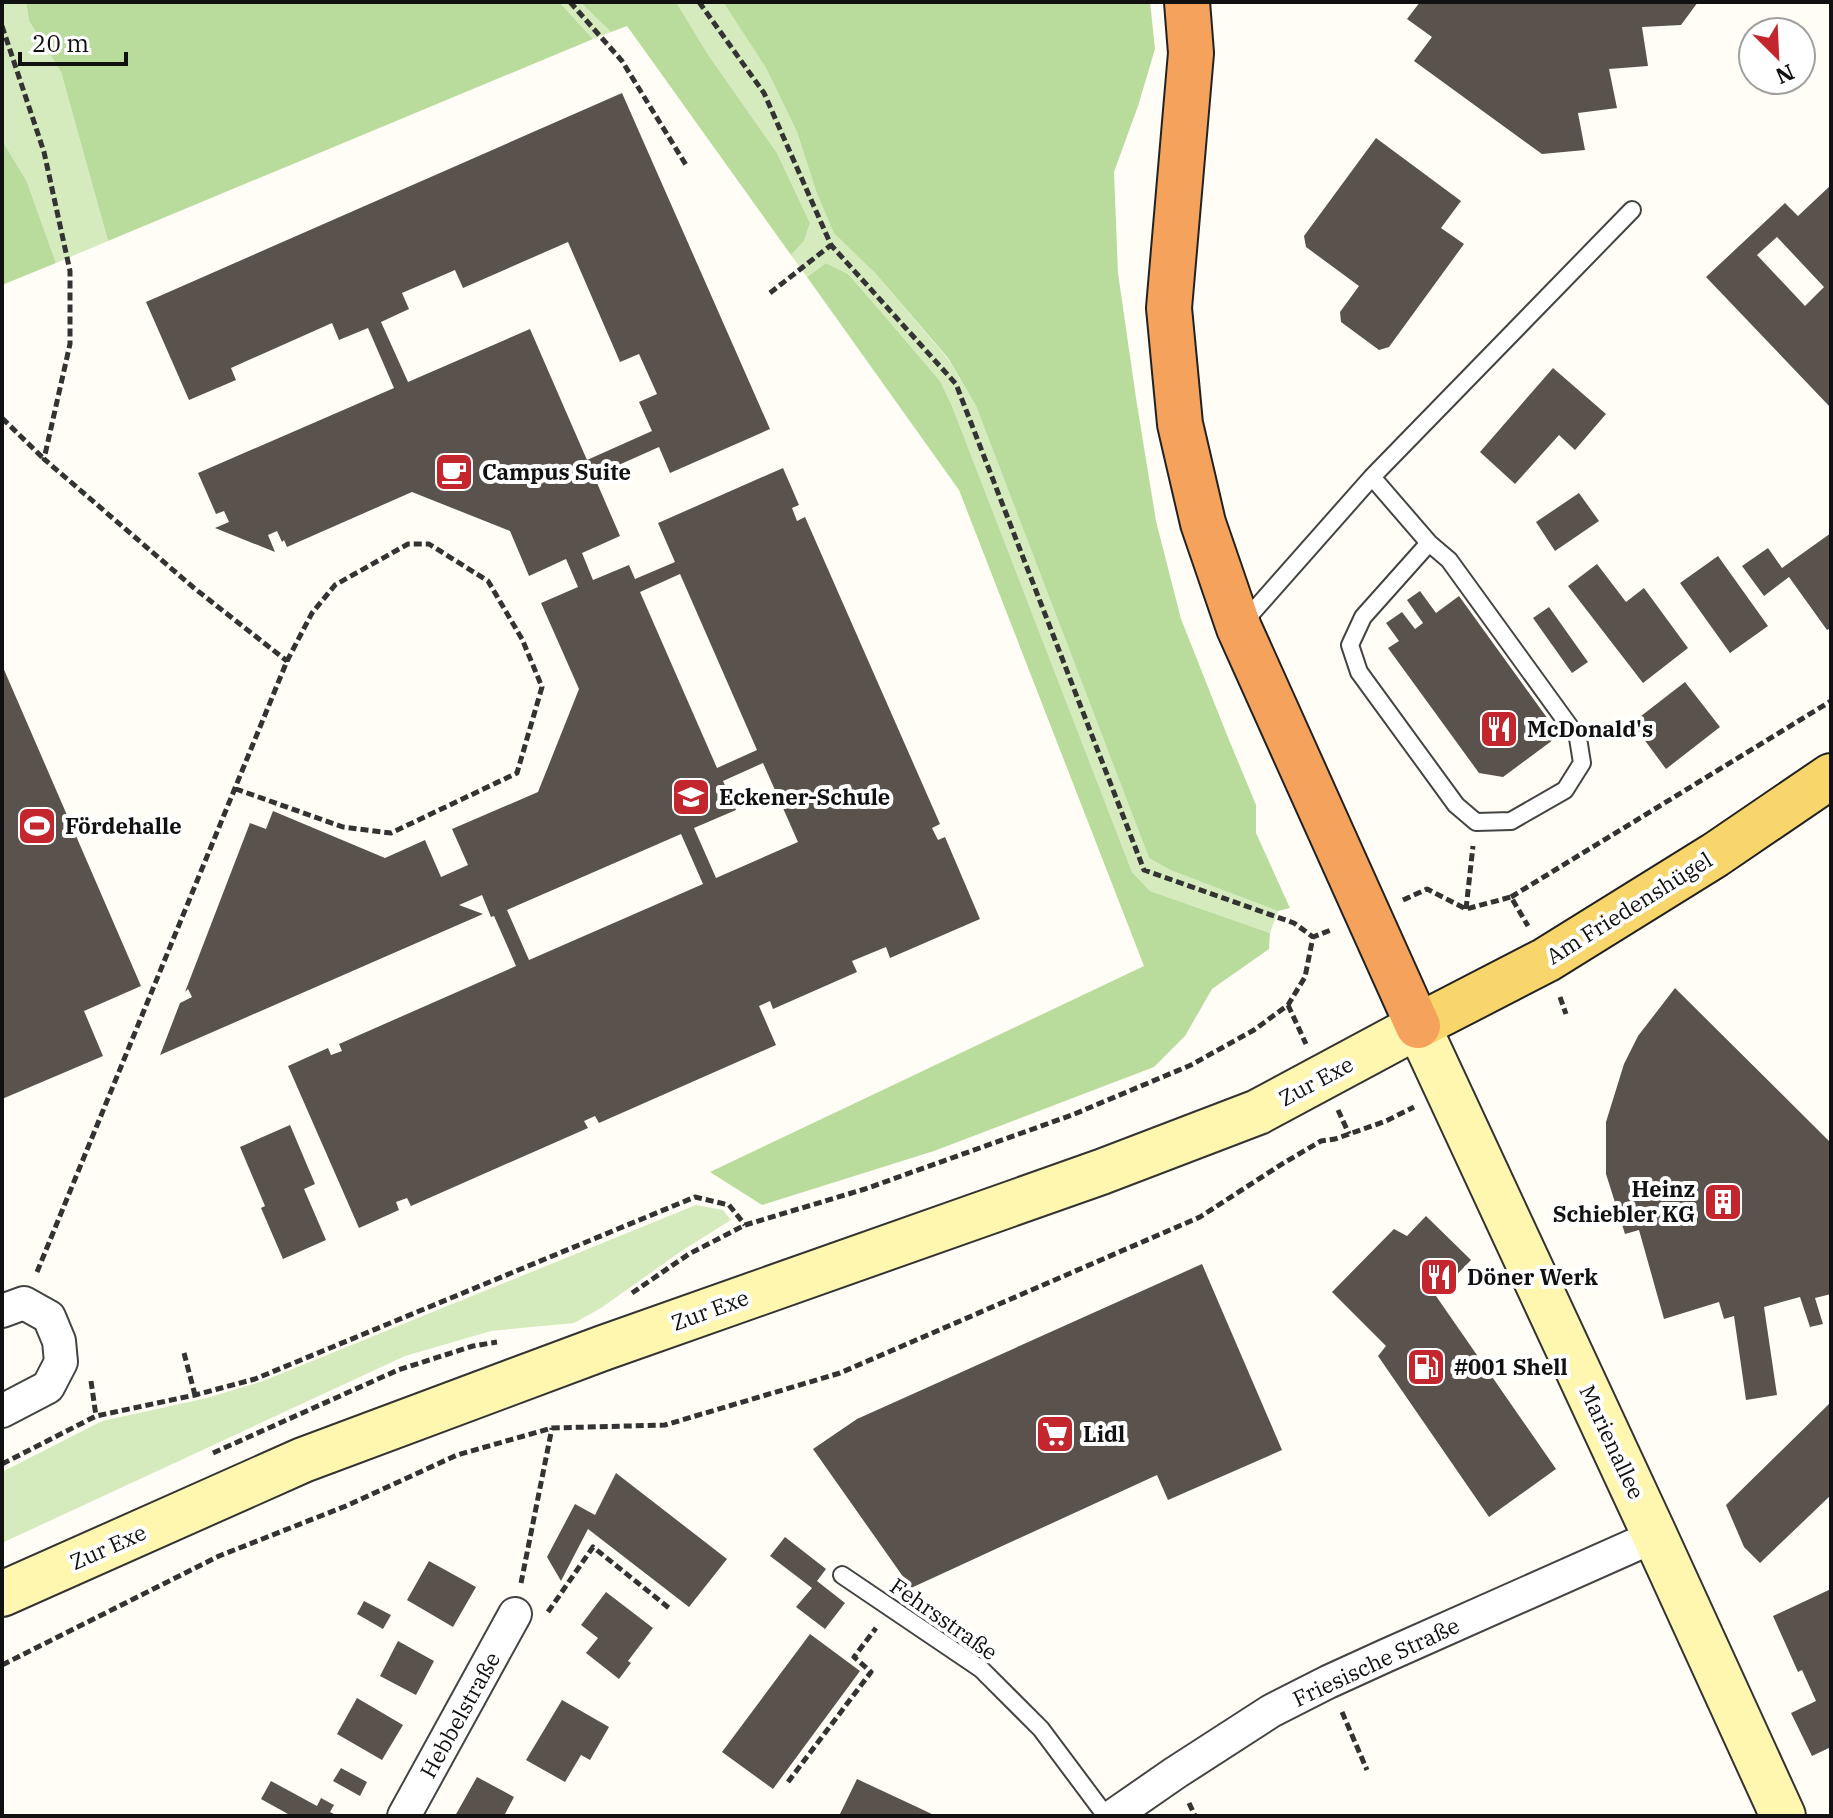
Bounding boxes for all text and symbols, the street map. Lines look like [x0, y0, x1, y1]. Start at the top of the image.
scale bar [20, 16, 126, 66]
north arrow [1737, 16, 1817, 96]
text: 20 m [32, 27, 89, 59]
text: N [1771, 58, 1799, 92]
cafe icon: Campus Suite [433, 451, 475, 493]
place label: Campus Suite [482, 457, 631, 486]
restaurant icon: McDonald's [1478, 708, 1520, 750]
place label: McDonald's [1527, 714, 1653, 743]
school or university icon: Eckener-Schule [670, 776, 712, 818]
place label: Eckener-Schule [719, 782, 890, 811]
sports icon: Fördehalle [16, 805, 58, 847]
place label: Fördehalle [65, 811, 182, 840]
street label: Am Friedenshügel [1540, 845, 1717, 970]
street label: Zur Exe [1274, 1049, 1358, 1112]
place label: Heinz Schiebler KG [1553, 1174, 1695, 1228]
building icon: Heinz Schiebler KG [1702, 1181, 1744, 1223]
restaurant icon: Döner Werk [1418, 1256, 1460, 1298]
place label: Döner Werk [1467, 1262, 1598, 1291]
street label: Zur Exe [667, 1282, 752, 1337]
fuel station icon: #001 Shell [1405, 1346, 1447, 1388]
place label: #001 Shell [1454, 1352, 1568, 1381]
street label: Marienallee [1573, 1380, 1651, 1503]
supermarket icon: Lidl [1034, 1413, 1076, 1455]
place label: Lidl [1083, 1419, 1125, 1448]
street label: Zur Exe [65, 1517, 150, 1576]
street label: Fehrsstraße [885, 1571, 1004, 1666]
street label: Friesische Straße [1288, 1610, 1464, 1713]
street label: Hebbelstraße [413, 1646, 506, 1783]

